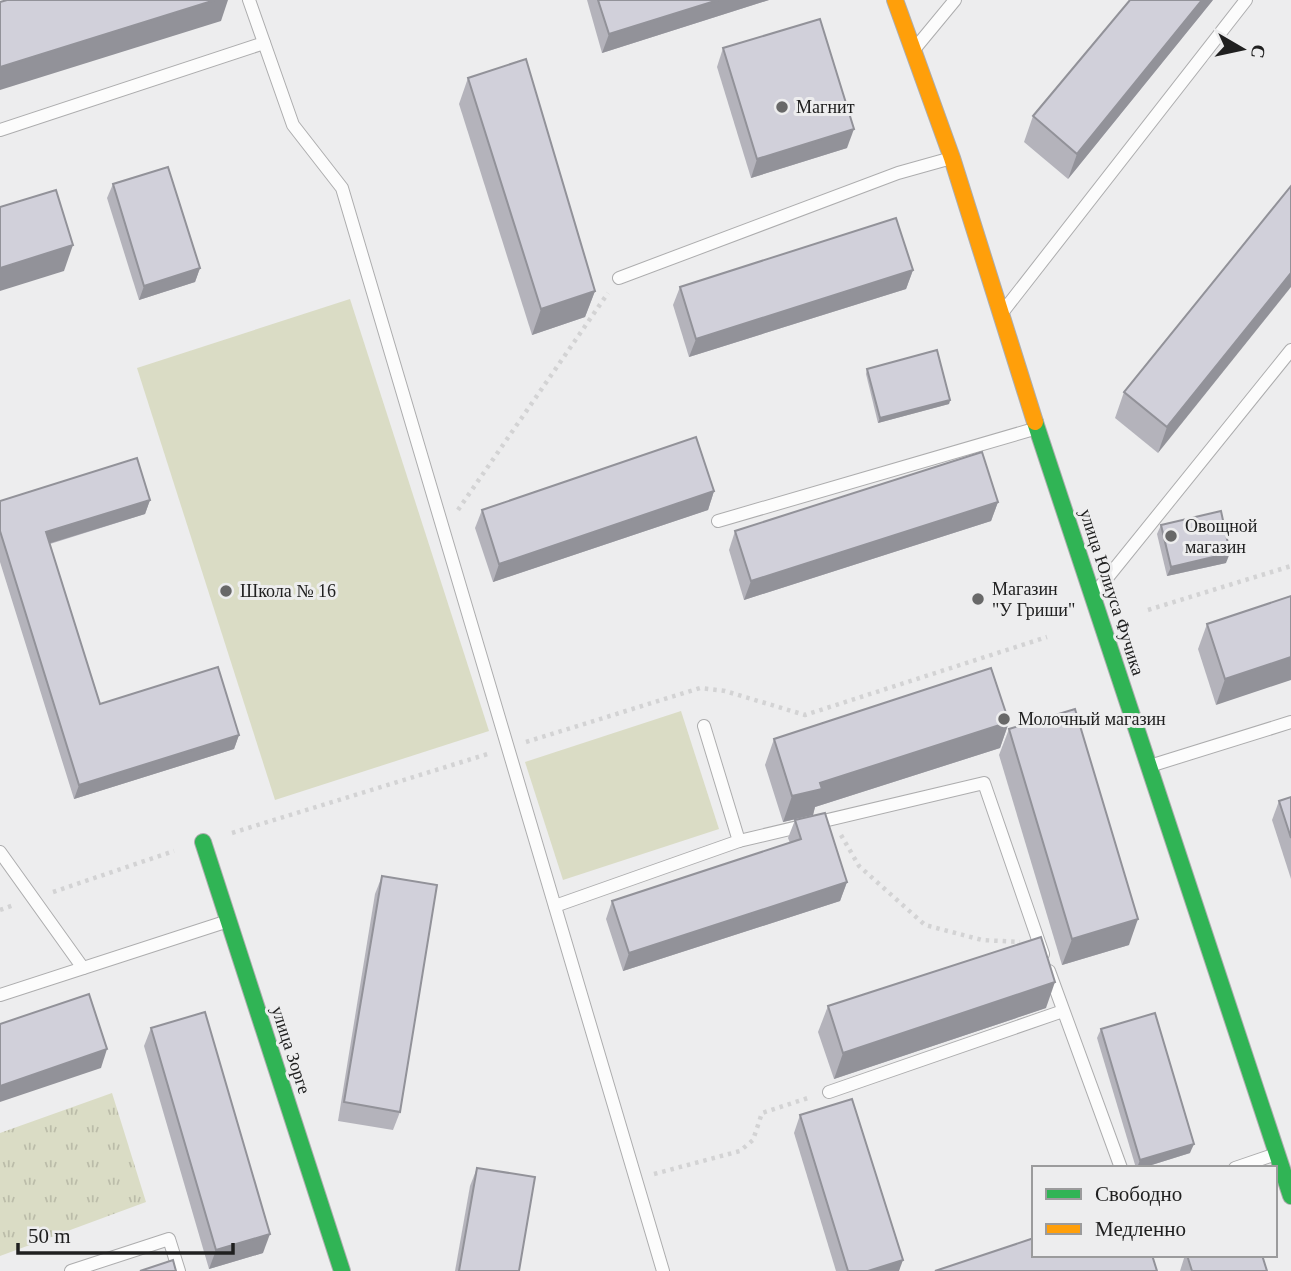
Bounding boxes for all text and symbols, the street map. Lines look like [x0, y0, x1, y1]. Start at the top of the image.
north arrow [1207, 14, 1277, 84]
text: С [1247, 43, 1270, 60]
place label: Магнит [796, 97, 855, 117]
marker: Магнит [774, 99, 790, 115]
street label: улица Юлиуса Фучика [1076, 506, 1148, 678]
place label: Овощной магазин [1185, 516, 1258, 557]
marker: Овощной магазин [1163, 528, 1179, 544]
place label: Магазин "У Гриши" [992, 579, 1075, 620]
place label: Школа № 16 [240, 581, 336, 601]
marker: Школа № 16 [218, 583, 234, 599]
marker: Магазин "У Гриши" [970, 591, 986, 607]
place label: Молочный магазин [1018, 709, 1166, 729]
marker: Молочный магазин [996, 711, 1012, 727]
street label: улица Зорге [267, 1004, 315, 1096]
legend [1032, 1166, 1277, 1257]
text: Свободно [1095, 1182, 1182, 1206]
scale bar [18, 1212, 233, 1256]
text: Медленно [1095, 1217, 1186, 1241]
text: 50 m [28, 1224, 71, 1248]

